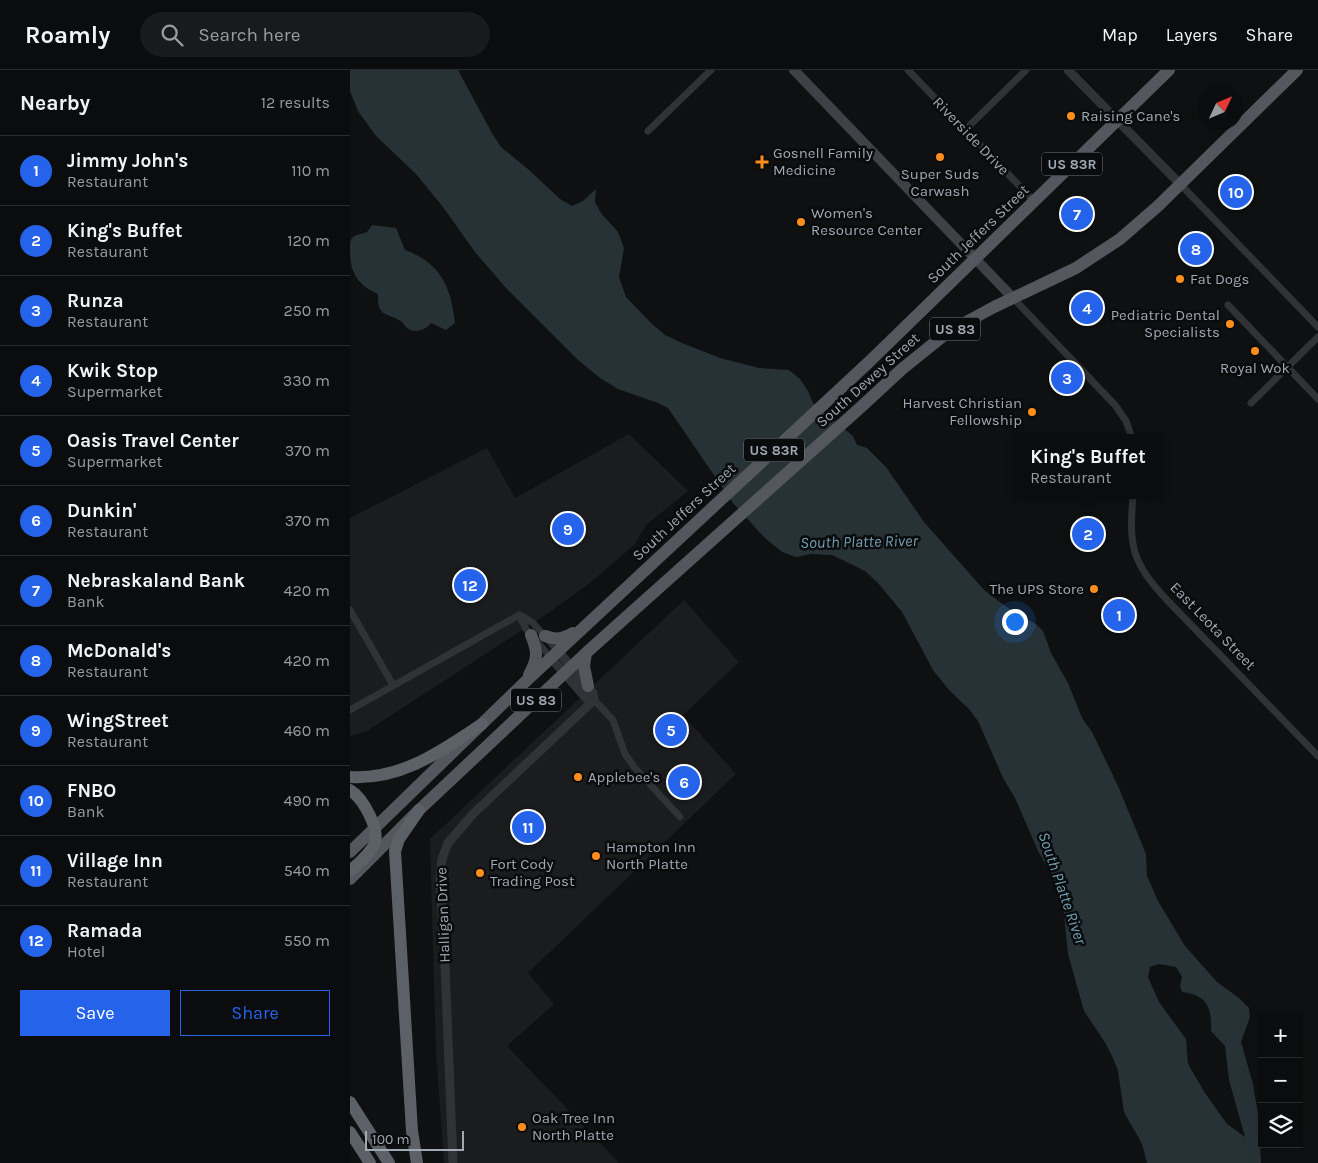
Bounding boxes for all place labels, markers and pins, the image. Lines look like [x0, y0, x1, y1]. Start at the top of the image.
place label: Raising Cane's [1081, 107, 1180, 125]
marker: Raising Cane's [1065, 110, 1077, 122]
place label: Gosnell Family Medicine [773, 144, 873, 179]
marker: Super Suds Carwash [934, 151, 946, 163]
marker: Gosnell Family Medicine [755, 155, 769, 169]
place label: Super Suds Carwash [901, 165, 979, 200]
pin: 10 [1220, 173, 1252, 211]
pin: 7 [1061, 195, 1093, 233]
place label: Women's Resource Center [811, 204, 923, 239]
marker: Women's Resource Center [795, 216, 807, 228]
pin: 8 [1180, 230, 1212, 268]
place label: Fat Dogs [1190, 270, 1249, 288]
marker: Fat Dogs [1174, 273, 1186, 285]
pin: 4 [1071, 289, 1103, 327]
place label: Pediatric Dental Specialists [1111, 306, 1220, 341]
marker: Pediatric Dental Specialists [1224, 318, 1236, 330]
marker: Royal Wok [1249, 345, 1261, 357]
pin: 3 [1051, 359, 1083, 397]
place label: Royal Wok [1220, 359, 1290, 377]
place label: Harvest Christian Fellowship [903, 394, 1022, 429]
marker: Harvest Christian Fellowship [1026, 406, 1038, 418]
pin: 9 [552, 510, 584, 548]
pin: 2 [1072, 515, 1104, 553]
pin: 12 [454, 566, 486, 604]
place label: The UPS Store [989, 580, 1084, 598]
marker: The UPS Store [1088, 583, 1100, 595]
pin: 1 [1103, 596, 1135, 634]
pin: 5 [655, 711, 687, 749]
pin: 6 [668, 763, 700, 801]
place label: Applebee's [588, 768, 660, 786]
marker: Applebee's [572, 771, 584, 783]
pin: 11 [512, 808, 544, 846]
place label: Hampton Inn North Platte [606, 838, 696, 873]
marker: Hampton Inn North Platte [590, 850, 602, 862]
place label: Fort Cody Trading Post [490, 855, 575, 890]
marker: Fort Cody Trading Post [474, 867, 486, 879]
place label: Oak Tree Inn North Platte [532, 1109, 615, 1144]
marker: Oak Tree Inn North Platte [516, 1121, 528, 1133]

